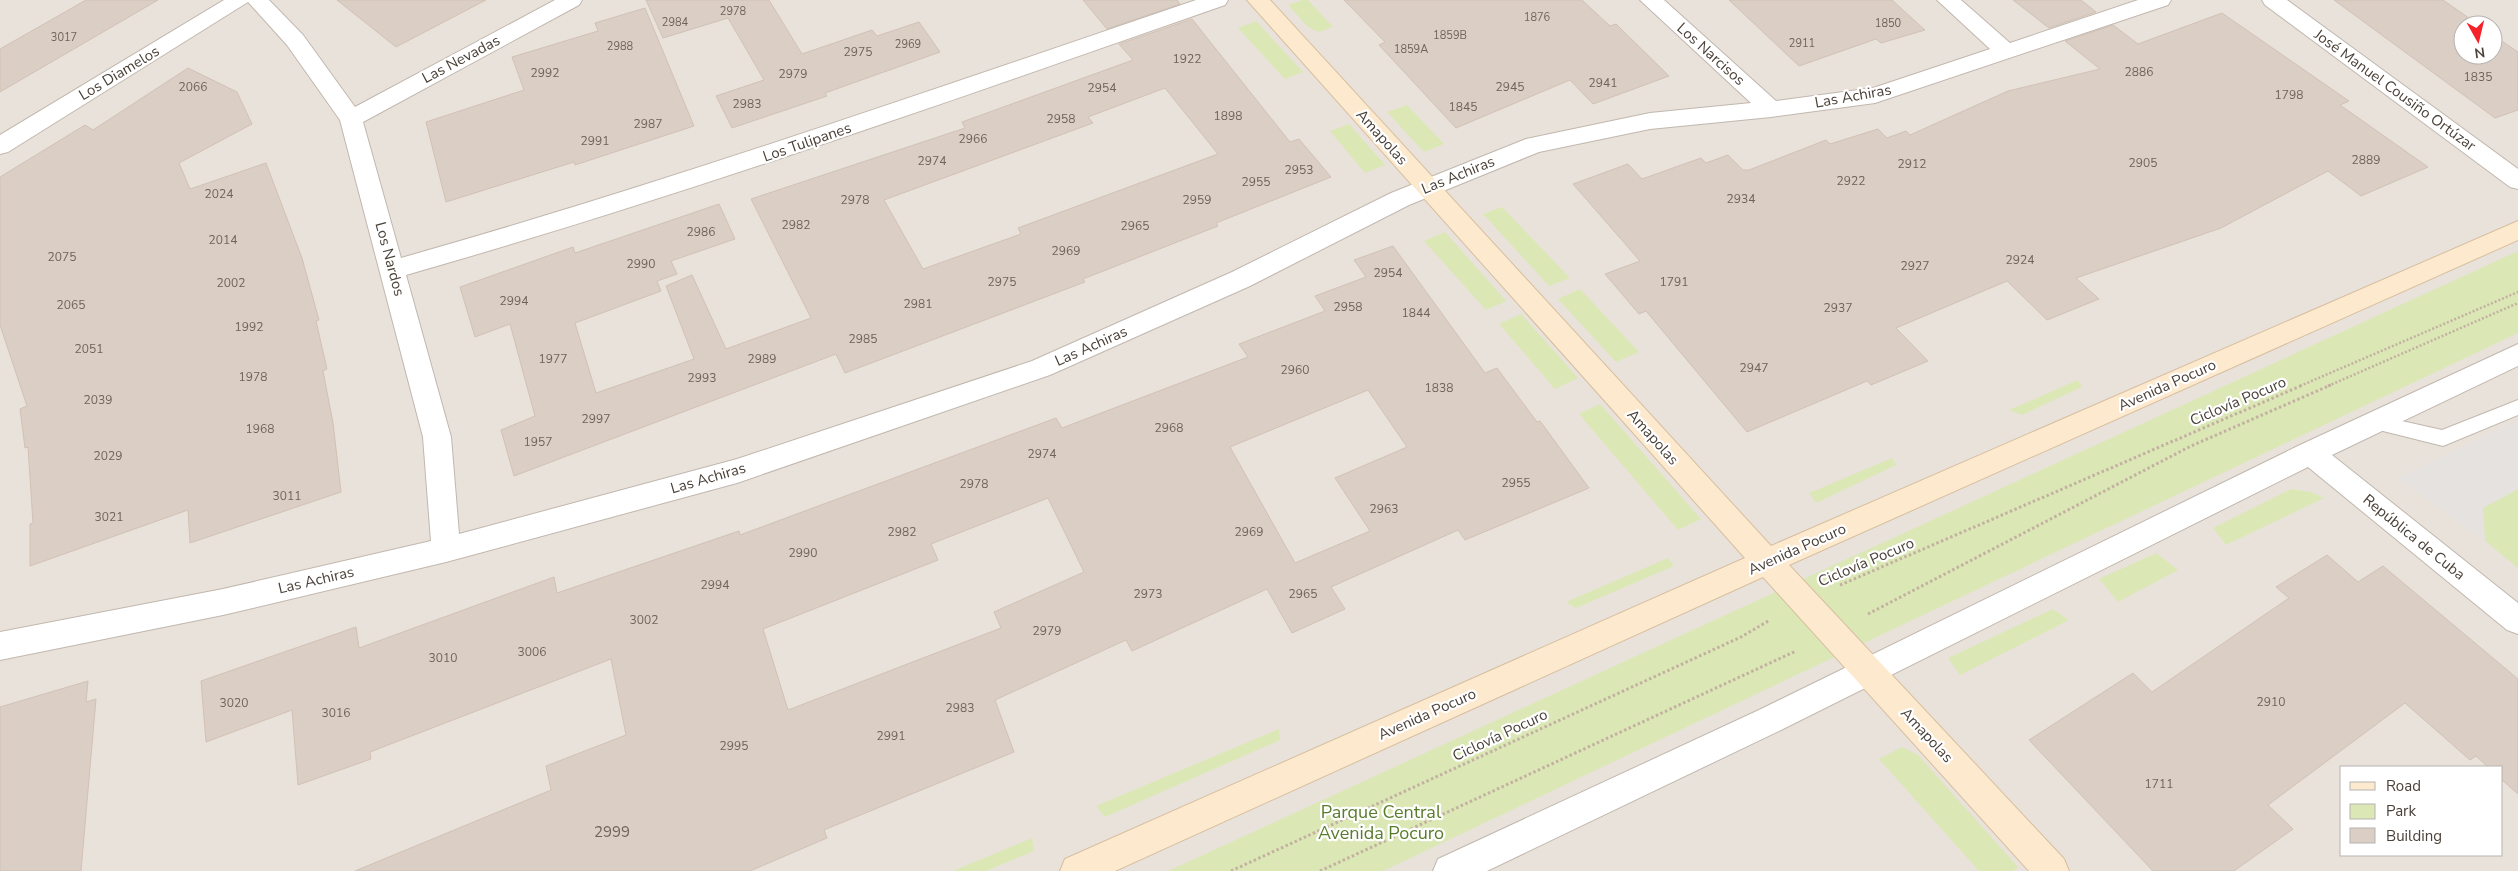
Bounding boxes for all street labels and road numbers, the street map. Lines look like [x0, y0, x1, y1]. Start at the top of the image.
street label: Los Narcisos [1673, 18, 1749, 90]
street label: José Manuel Cousiño Ortúzar [2309, 24, 2480, 156]
street label: Las Nevadas [419, 30, 503, 88]
street label: Los Diamelos [75, 41, 163, 105]
street label: Las Achiras [1813, 79, 1893, 113]
street label: Amapolas [1352, 105, 1412, 169]
street label: Los Tulipanes [760, 118, 854, 166]
street label: Las Achiras [1418, 151, 1498, 199]
street label: Los Nardos [370, 220, 410, 298]
street label: Las Achiras [1052, 321, 1130, 371]
street label: Avenida Pocuro [2115, 354, 2219, 416]
street label: Ciclovía Pocuro [2187, 372, 2289, 430]
street label: Amapolas [1623, 405, 1683, 469]
street label: Las Achiras [668, 458, 748, 498]
street label: República de Cuba [2359, 490, 2469, 584]
street label: Avenida Pocuro [1745, 518, 1849, 580]
street label: Ciclovía Pocuro [1815, 533, 1917, 591]
street label: Las Achiras [276, 562, 356, 598]
street label: Avenida Pocuro [1375, 683, 1479, 745]
street label: Amapolas [1896, 703, 1958, 767]
street label: Ciclovía Pocuro [1449, 704, 1551, 766]

